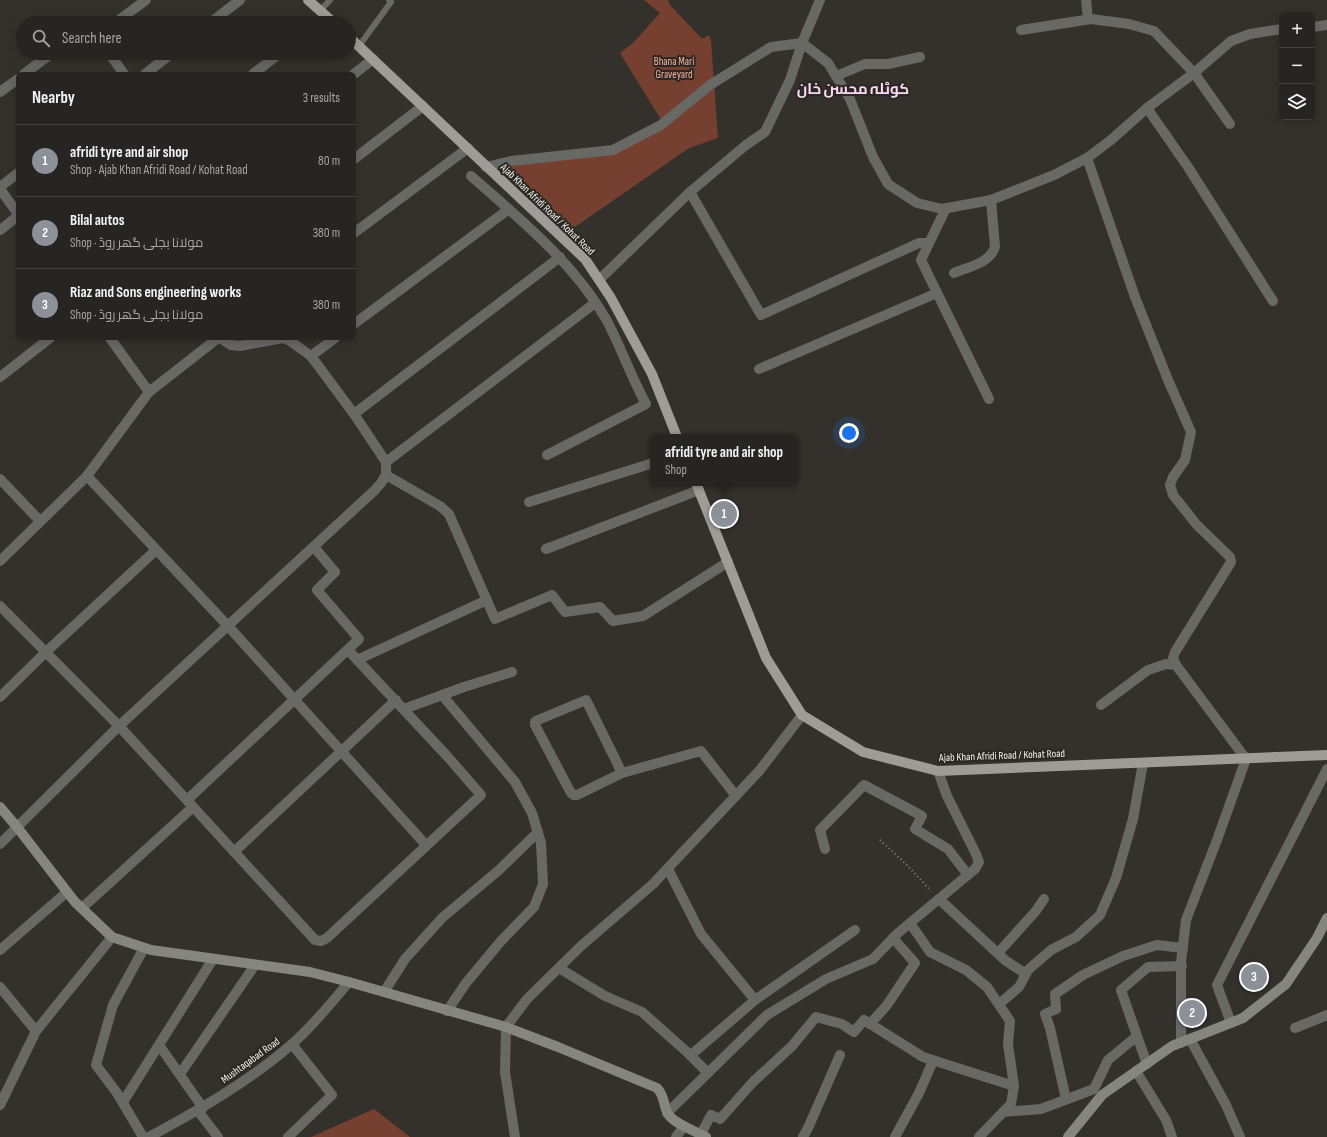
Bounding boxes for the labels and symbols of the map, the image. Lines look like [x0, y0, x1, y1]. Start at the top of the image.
park label: Bhana Mari Graveyard [654, 55, 694, 81]
district label: کوٹلہ محسن خان [797, 80, 909, 99]
street label: Ajab Khan Afridi Road / Kohat Road [497, 160, 598, 258]
your location [839, 423, 859, 443]
pin: 1 [711, 499, 737, 529]
street label: Ajab Khan Afridi Road / Kohat Road [938, 747, 1066, 764]
pin: 3 [1241, 962, 1267, 992]
pin: 2 [1179, 998, 1205, 1028]
street label: Mushtaqabad Road [218, 1034, 283, 1086]

